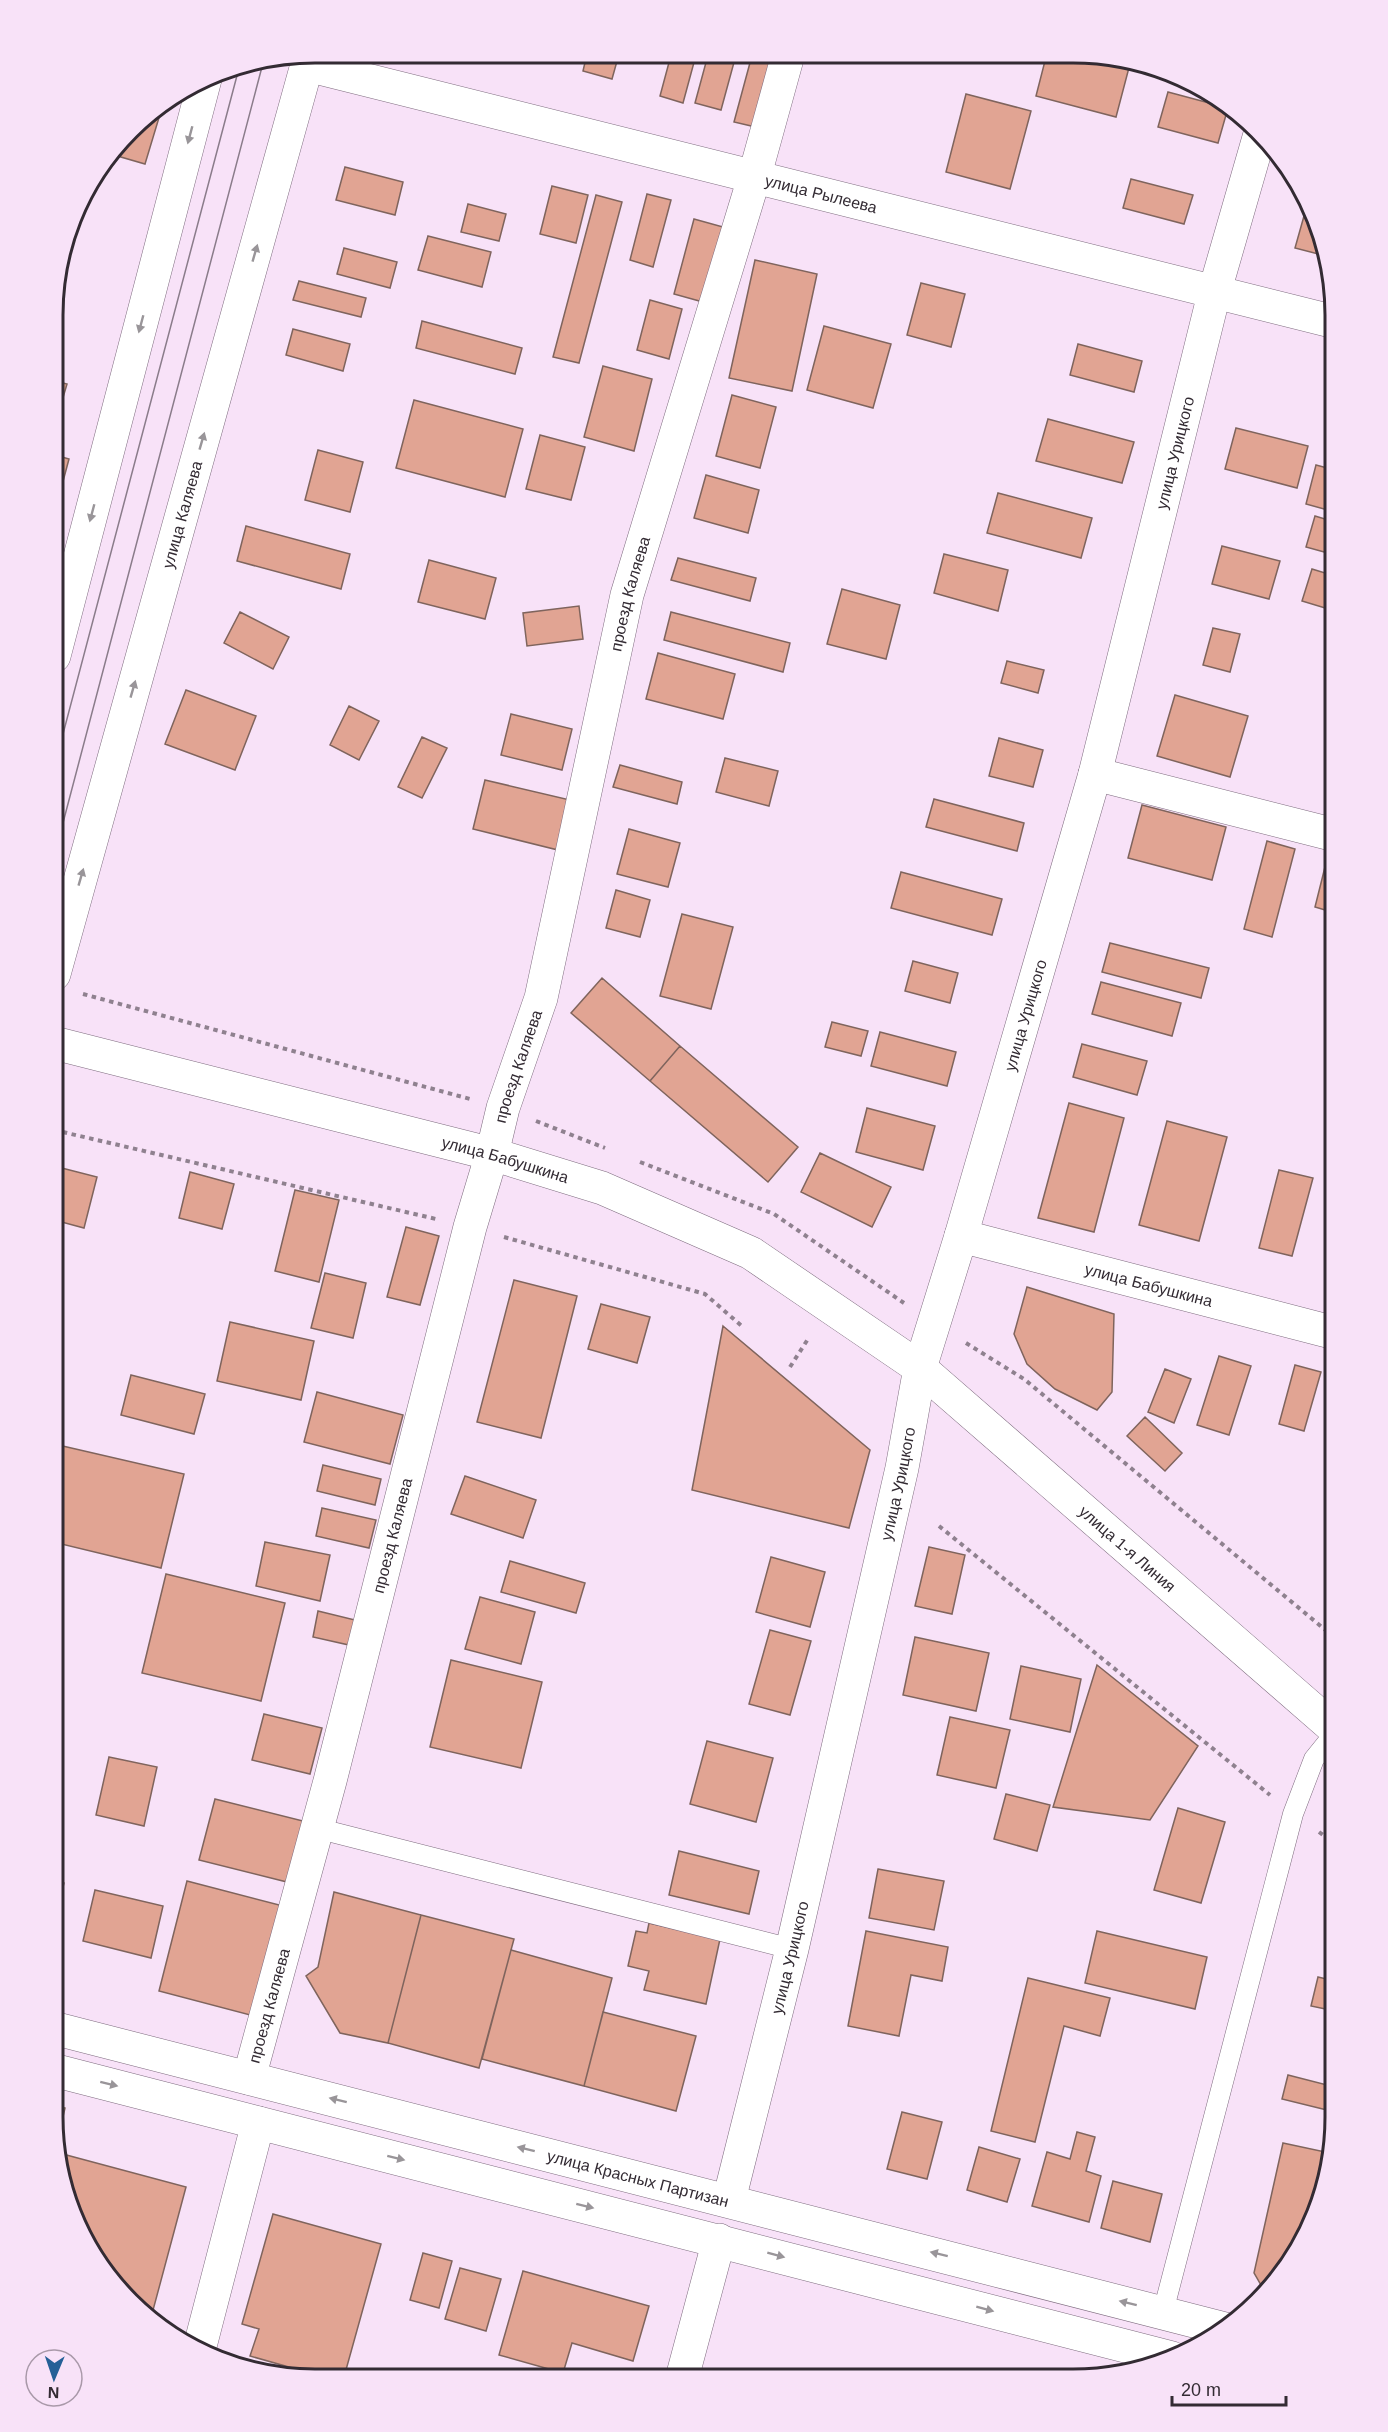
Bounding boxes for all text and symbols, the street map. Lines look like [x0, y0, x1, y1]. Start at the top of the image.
one-way arrow [185, 126, 195, 144]
street label: улица Рылеева [763, 171, 879, 216]
one-way arrow [251, 244, 260, 262]
one-way arrow [136, 315, 145, 333]
street label: улица Урицкого [1152, 395, 1197, 511]
one-way arrow [198, 432, 208, 450]
street label: улица Каляева [159, 459, 205, 570]
one-way arrow [86, 503, 96, 522]
street label: проезд Каляева [607, 534, 653, 653]
one-way arrow [129, 680, 138, 698]
one-way arrow [77, 868, 86, 886]
street label: улица Урицкого [1001, 957, 1049, 1073]
street label: проезд Каляева [491, 1007, 545, 1124]
street label: улица Бабушкина [440, 1133, 571, 1186]
street label: улица Бабушкина [1083, 1260, 1215, 1309]
street label: улица Урицкого [877, 1426, 918, 1542]
street label: проезд Каляева [369, 1476, 415, 1595]
street label: улица 1-я Линия [1076, 1502, 1179, 1595]
street label: улица Урицкого [768, 1899, 811, 2016]
street label: проезд Каляева [245, 1946, 293, 2065]
one-way arrow [100, 2080, 118, 2090]
one-way arrow [328, 2095, 347, 2105]
one-way arrow [517, 2143, 536, 2153]
street label: улица Красных Партизан [545, 2147, 731, 2210]
one-way arrow [387, 2153, 405, 2163]
one-way arrow [576, 2201, 594, 2211]
one-way arrow [930, 2249, 948, 2259]
one-way arrow [766, 2250, 785, 2260]
one-way arrow [1119, 2298, 1137, 2307]
one-way arrow [975, 2304, 994, 2314]
north arrow [24, 2348, 84, 2408]
scale bar [1172, 2369, 1286, 2407]
text: 20 m [1181, 2380, 1221, 2400]
text: N [47, 2384, 60, 2401]

